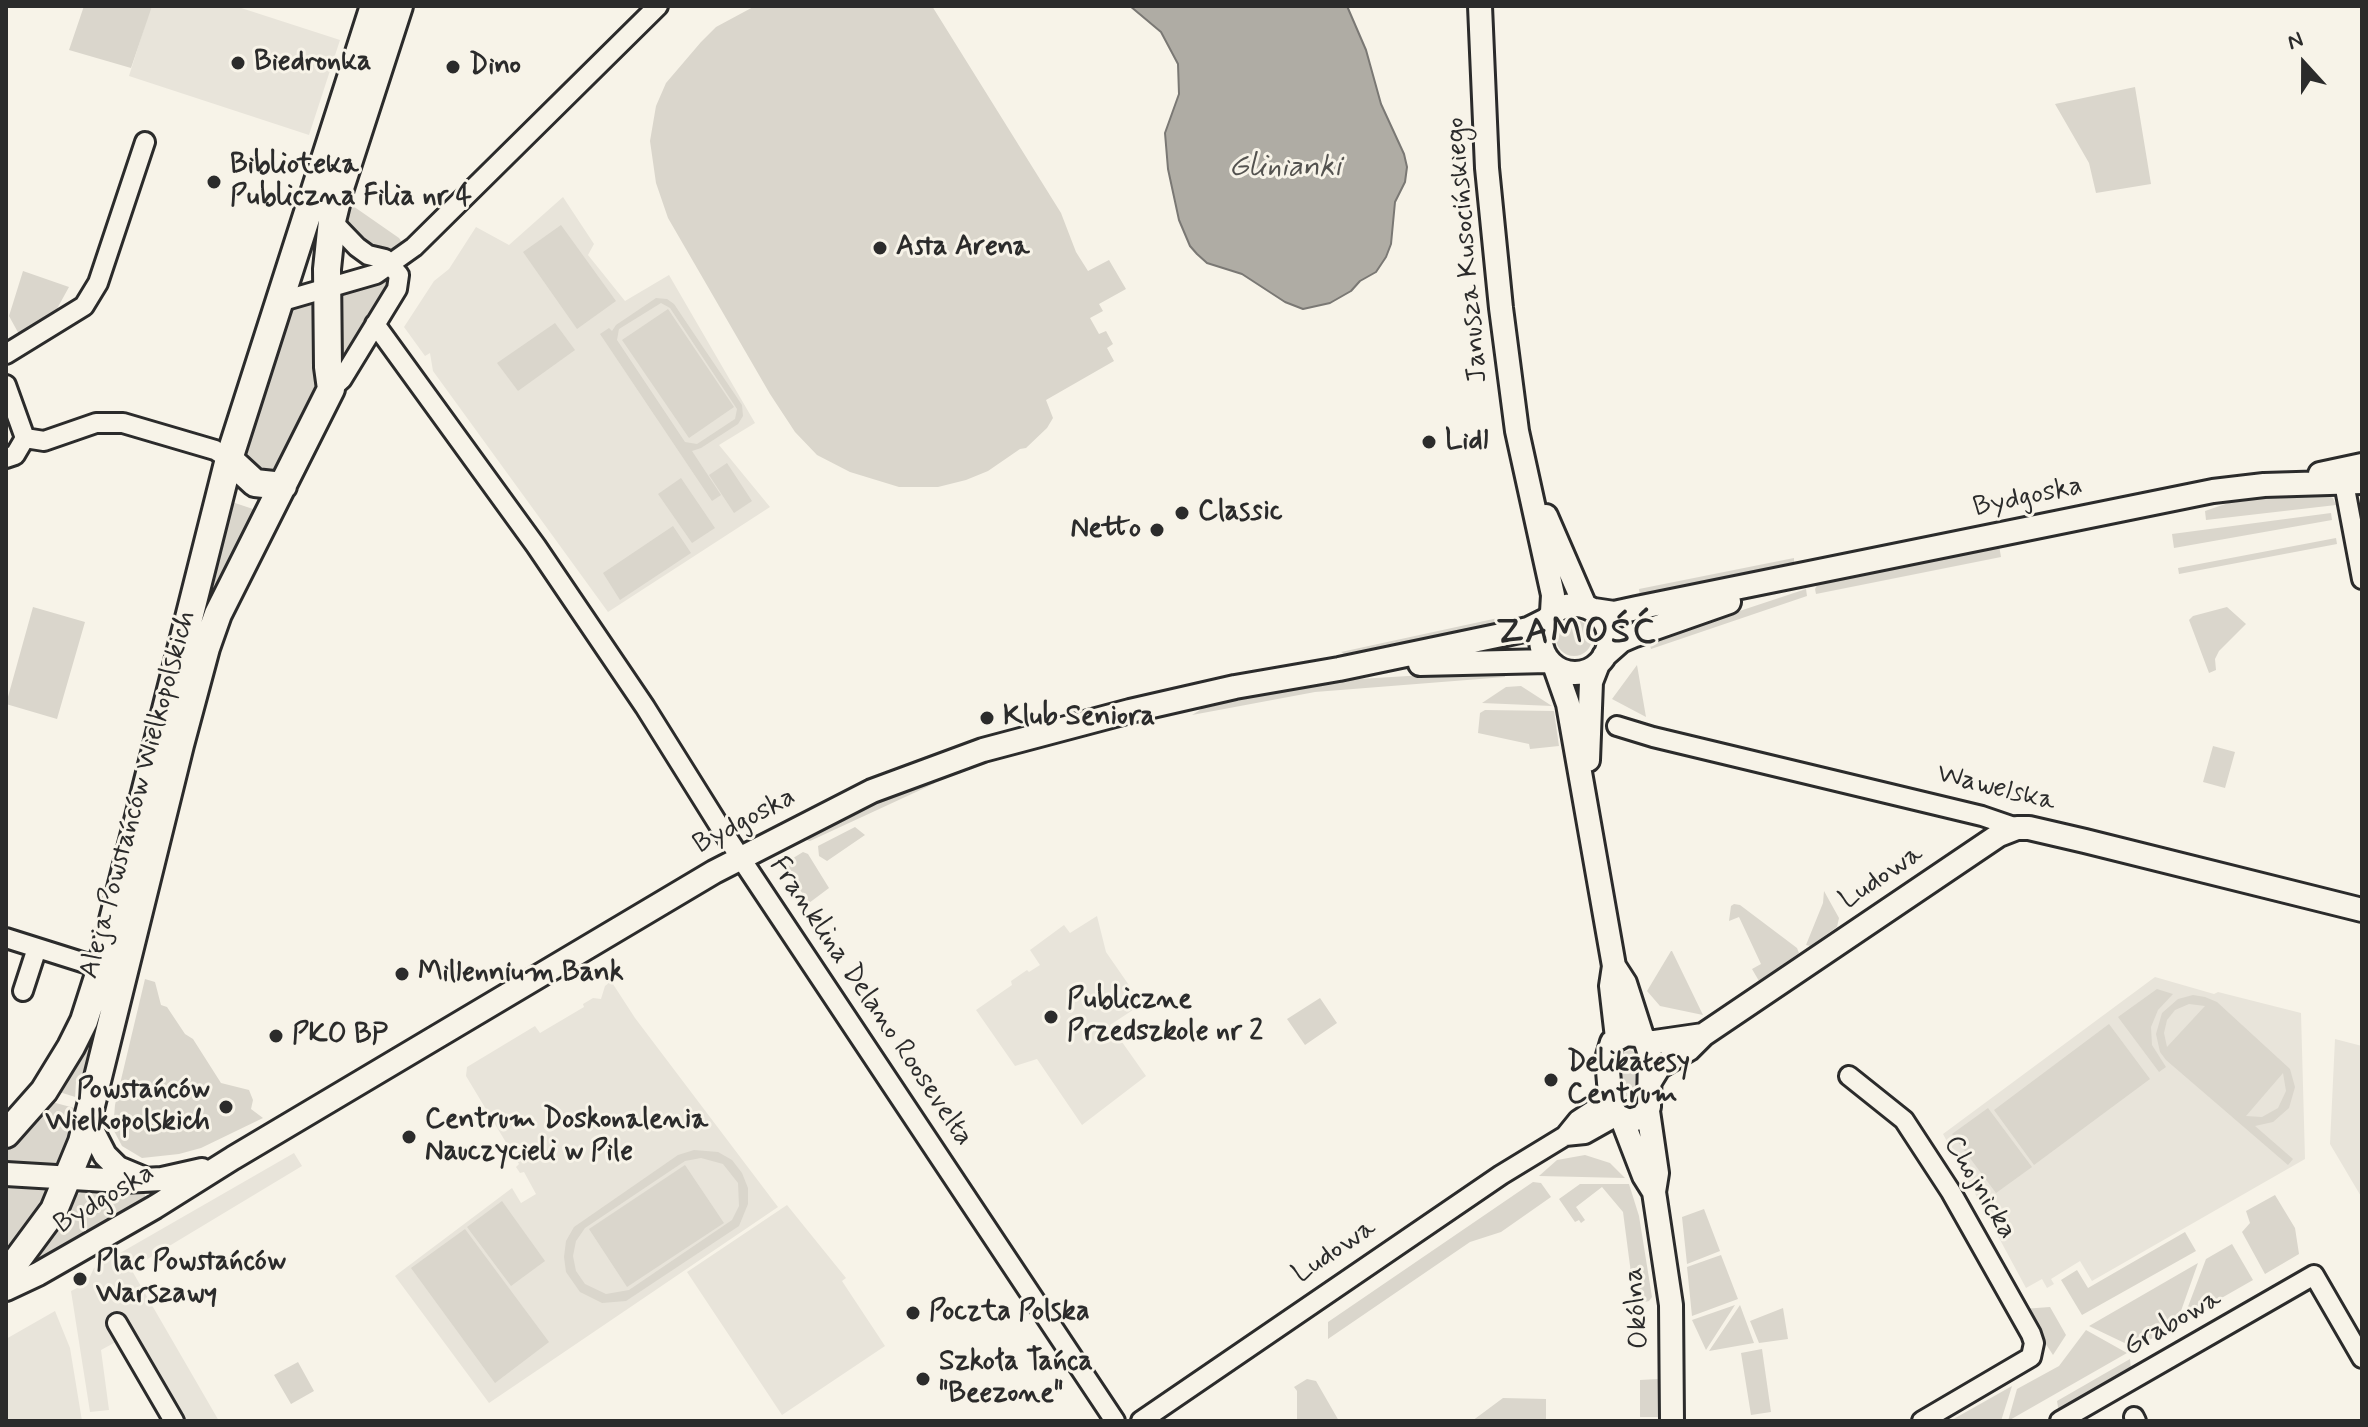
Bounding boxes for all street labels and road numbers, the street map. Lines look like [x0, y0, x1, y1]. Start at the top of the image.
street label: Janusza Kusocińskiego [1440, 116, 1496, 384]
street label: Bydgoska [1970, 470, 2086, 526]
street label: Aleja Powstańców Wielkopolskich [74, 607, 204, 983]
street label: Wawelska [1933, 758, 2059, 820]
street label: Bydgoska [688, 781, 802, 863]
street label: Ludowa [1834, 838, 1930, 918]
street label: Franklina Delano Roosevelta [761, 851, 979, 1153]
street label: Chojnicka [1935, 1130, 2023, 1246]
street label: Bydgoska [49, 1157, 161, 1243]
street label: Ludowa [1287, 1212, 1383, 1292]
street label: Okólna [1618, 1266, 1658, 1350]
street label: Grabowa [2118, 1283, 2228, 1365]

